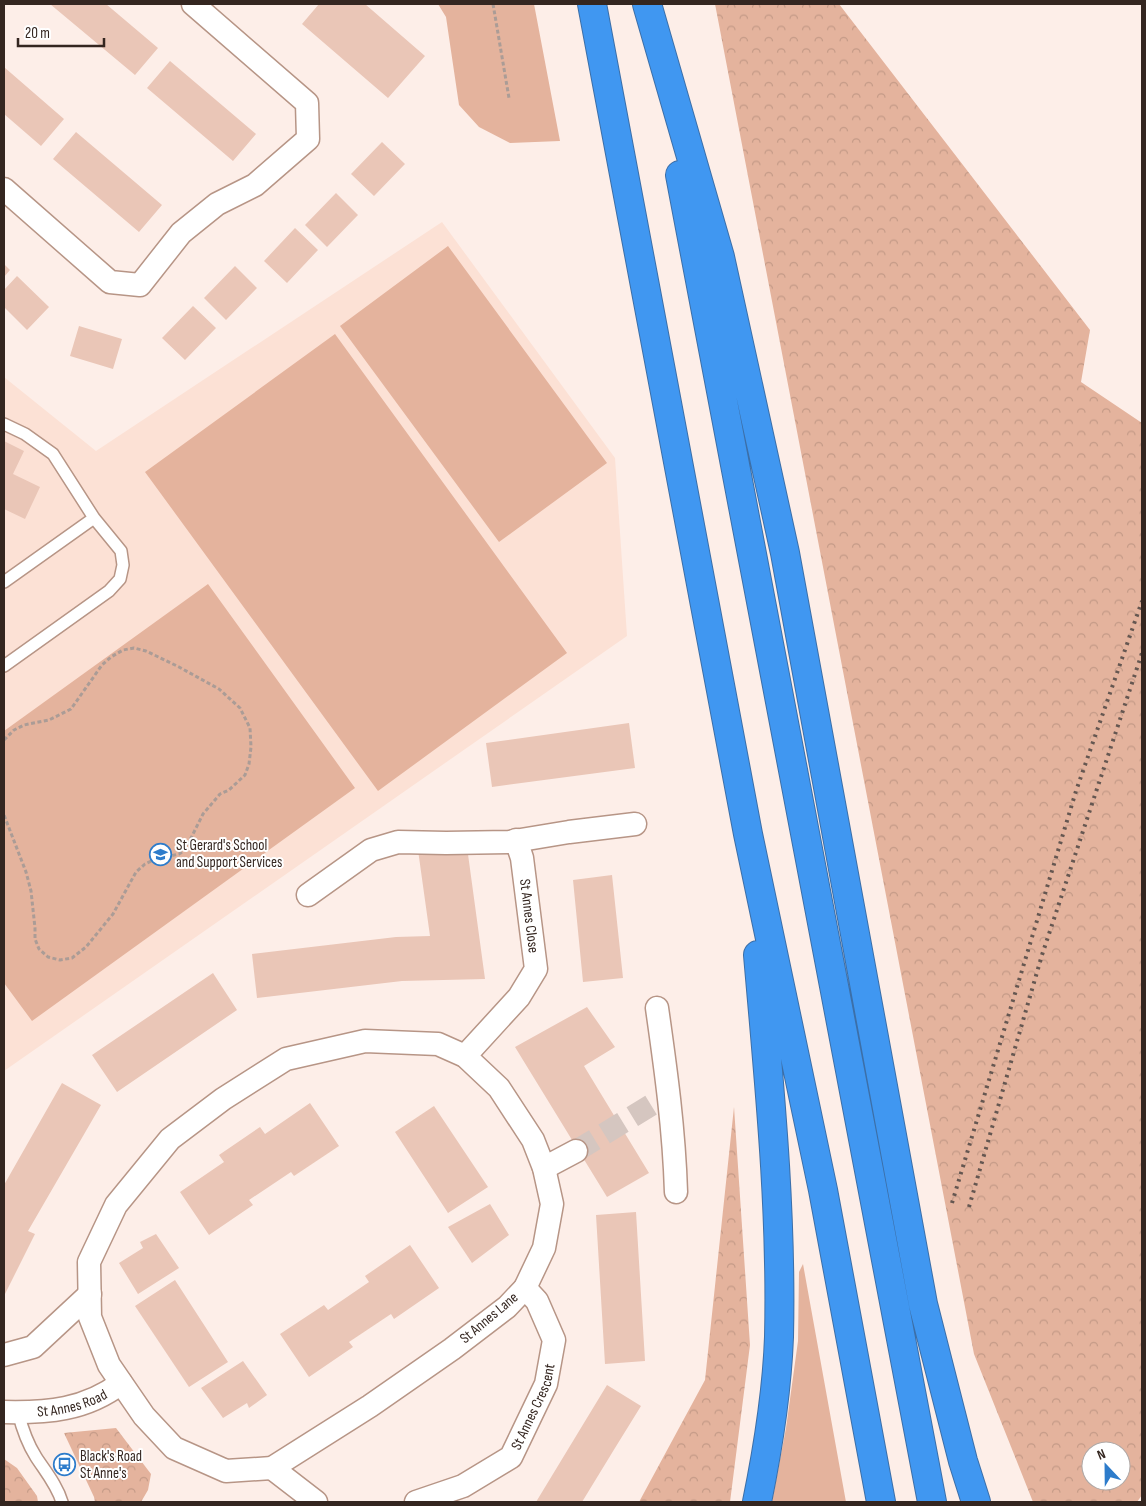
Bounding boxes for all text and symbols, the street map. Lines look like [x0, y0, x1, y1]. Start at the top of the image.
scale bar [18, 15, 104, 47]
text: 20 m [25, 24, 50, 43]
place label: St Gerard's School and Support Services [176, 836, 282, 872]
school or university icon: St Gerard's School and Support Services [148, 842, 172, 866]
street label: St Annes Close [515, 878, 543, 954]
street label: St Annes Lane [456, 1288, 522, 1348]
street label: St Annes Crescent [506, 1362, 559, 1453]
street label: St Annes Road [36, 1385, 110, 1421]
north arrow [1081, 1441, 1131, 1491]
text: N [1095, 1445, 1108, 1464]
place label: Black's Road St Anne's [80, 1447, 142, 1483]
bus stop icon: Black's Road St Anne's [52, 1453, 76, 1477]

